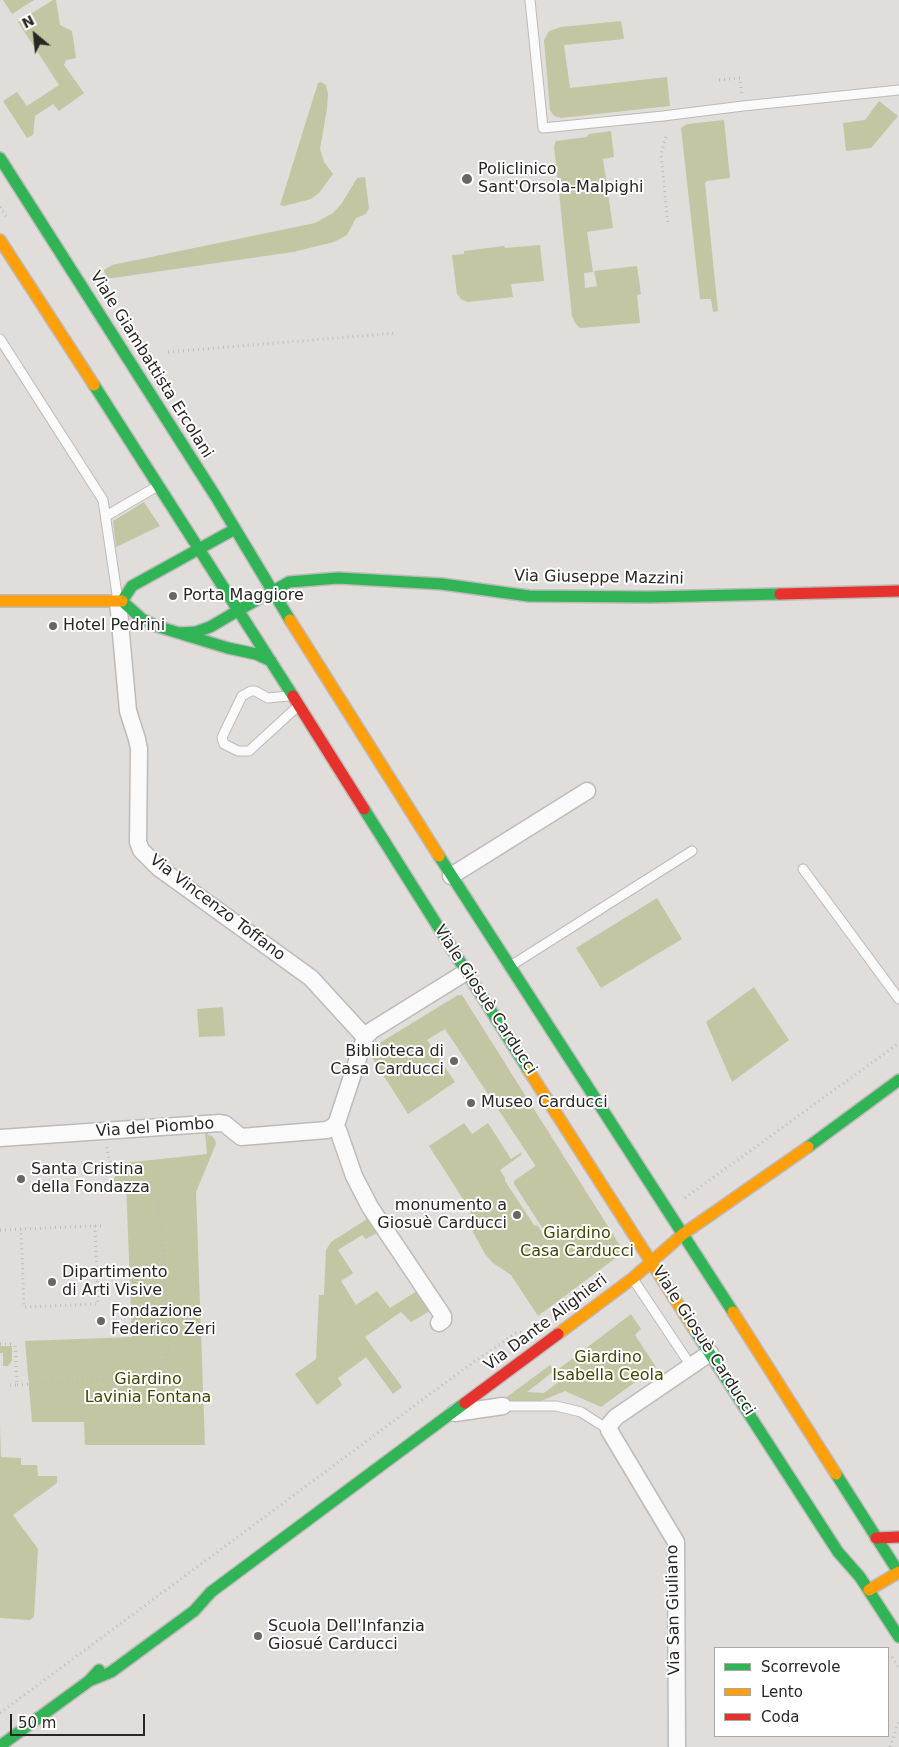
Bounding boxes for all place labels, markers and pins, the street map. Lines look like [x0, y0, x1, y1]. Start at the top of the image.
place label: Policlinico Sant'Orsola-Malpighi [478, 160, 643, 198]
marker: Policlinico Sant'Orsola-Malpighi [460, 172, 474, 186]
place label: Porta Maggiore [183, 586, 304, 606]
marker: Porta Maggiore [167, 590, 179, 602]
place label: Hotel Pedrini [63, 616, 165, 636]
marker: Hotel Pedrini [47, 620, 59, 632]
place label: Biblioteca di Casa Carducci [330, 1042, 444, 1080]
marker: Biblioteca di Casa Carducci [448, 1055, 460, 1067]
place label: Museo Carducci [481, 1093, 608, 1113]
marker: Museo Carducci [465, 1097, 477, 1109]
place label: Santa Cristina della Fondazza [31, 1160, 150, 1198]
marker: Santa Cristina della Fondazza [15, 1173, 27, 1185]
place label: monumento a Giosuè Carducci [377, 1196, 507, 1234]
marker: monumento a Giosuè Carducci [511, 1209, 523, 1221]
place label: Dipartimento di Arti Visive [62, 1263, 168, 1301]
marker: Dipartimento di Arti Visive [46, 1276, 58, 1288]
place label: Fondazione Federico Zeri [111, 1302, 216, 1340]
marker: Fondazione Federico Zeri [95, 1315, 107, 1327]
place label: Scuola Dell'Infanzia Giosué Carducci [268, 1617, 425, 1655]
marker: Scuola Dell'Infanzia Giosué Carducci [252, 1630, 264, 1642]

